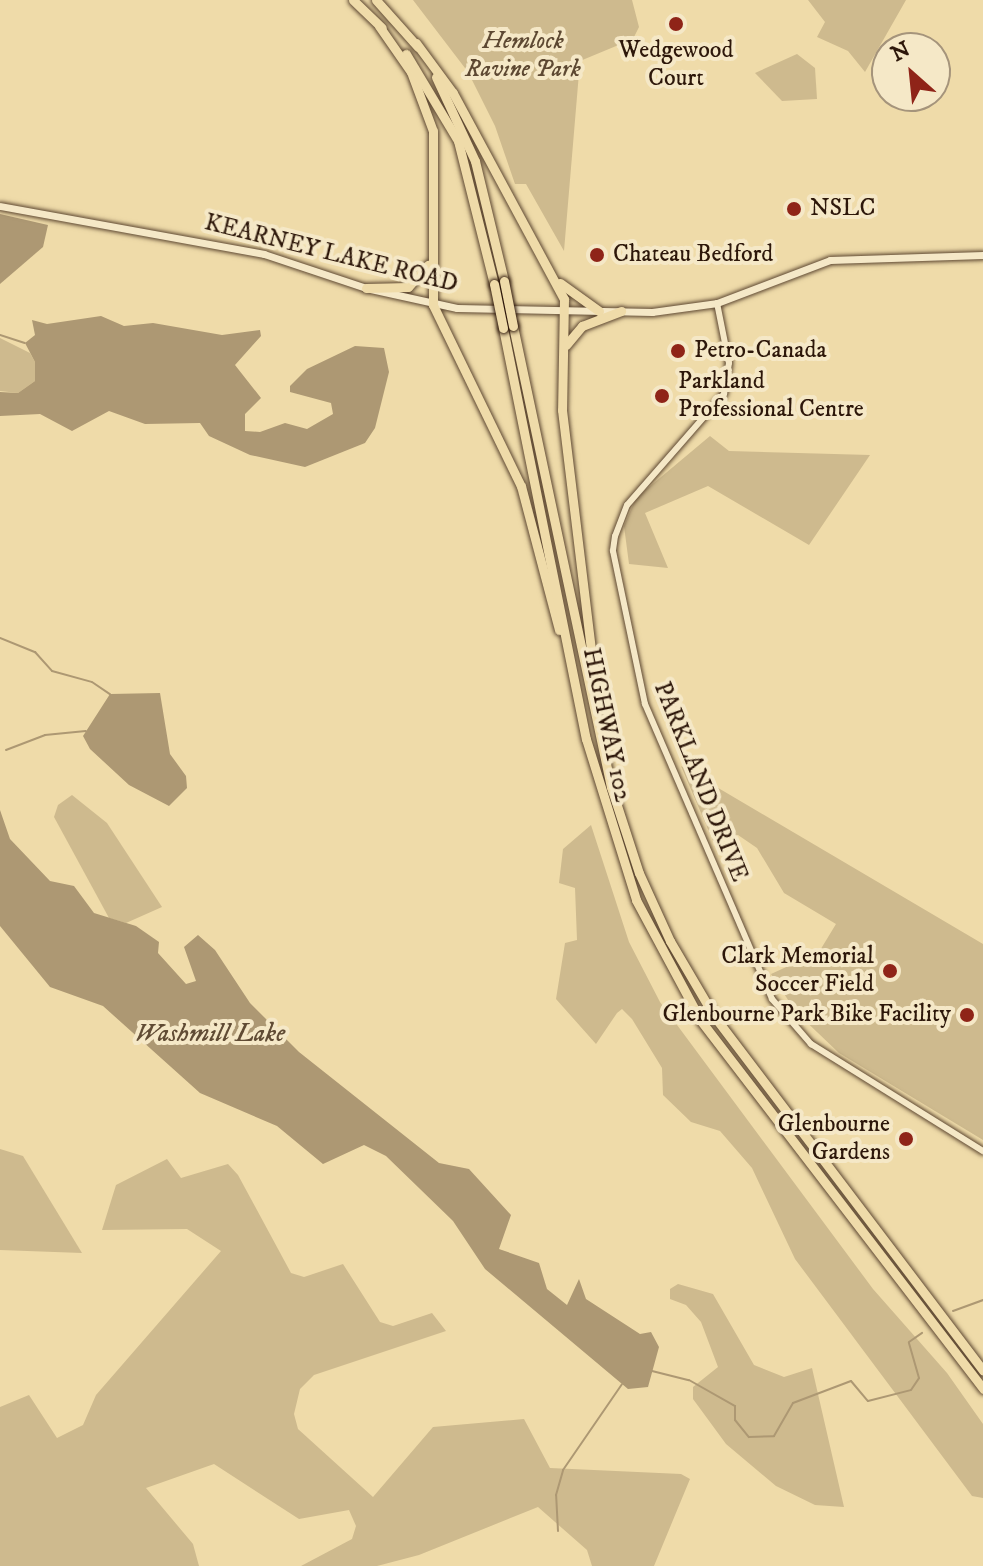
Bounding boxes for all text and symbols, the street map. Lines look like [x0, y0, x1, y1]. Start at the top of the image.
marker: Wedgewood Court [667, 15, 685, 33]
park label: Hemlock Ravine Park [465, 28, 581, 84]
north arrow [871, 32, 951, 112]
text: N [887, 36, 915, 68]
place label: Wedgewood Court [619, 37, 733, 93]
place label: NSLC [810, 195, 875, 223]
marker: NSLC [785, 200, 803, 218]
street label: KEARNEY LAKE ROAD [201, 209, 461, 299]
place label: Chateau Bedford [613, 241, 773, 269]
marker: Chateau Bedford [588, 246, 606, 264]
place label: Petro-Canada [694, 337, 827, 365]
marker: Petro-Canada [669, 342, 687, 360]
place label: Parkland Professional Centre [678, 368, 864, 424]
marker: Parkland Professional Centre [653, 387, 671, 405]
street label: HIGHWAY 102 [576, 645, 636, 805]
street label: PARKLAND DRIVE [647, 678, 753, 886]
place label: Clark Memorial Soccer Field [721, 943, 874, 999]
marker: Clark Memorial Soccer Field [881, 962, 899, 980]
place label: Glenbourne Park Bike Facility [663, 1001, 951, 1029]
marker: Glenbourne Park Bike Facility [958, 1006, 976, 1024]
water label: Washmill Lake [135, 1018, 285, 1050]
place label: Glenbourne Gardens [778, 1111, 890, 1167]
marker: Glenbourne Gardens [897, 1130, 915, 1148]

